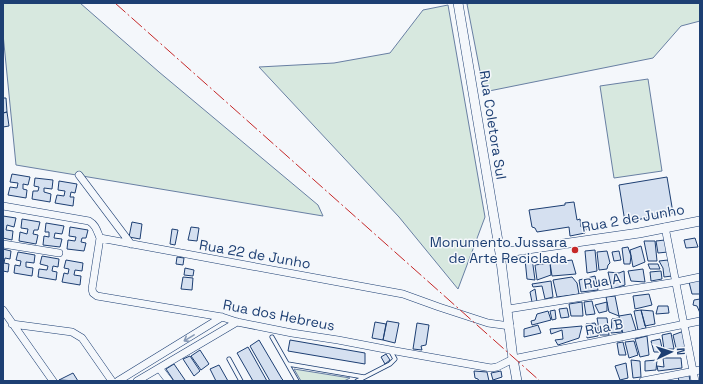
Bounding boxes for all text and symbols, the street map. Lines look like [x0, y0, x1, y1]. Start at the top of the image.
street label: Rua Coletora Sul [475, 69, 511, 181]
street label: Rua 2 de Junho [580, 200, 686, 236]
place label: Monumento Jussara de Arte Reciclada [430, 233, 567, 267]
street label: Rua 22 de Junho [198, 235, 312, 273]
marker: Monumento Jussara de Arte Reciclada [570, 245, 580, 255]
street label: Rua A [582, 269, 622, 293]
street label: Rua dos Hebreus [222, 295, 336, 335]
street label: Rua B [583, 315, 625, 339]
north arrow [651, 332, 691, 372]
one-way arrow [183, 334, 195, 342]
text: N [674, 347, 688, 355]

